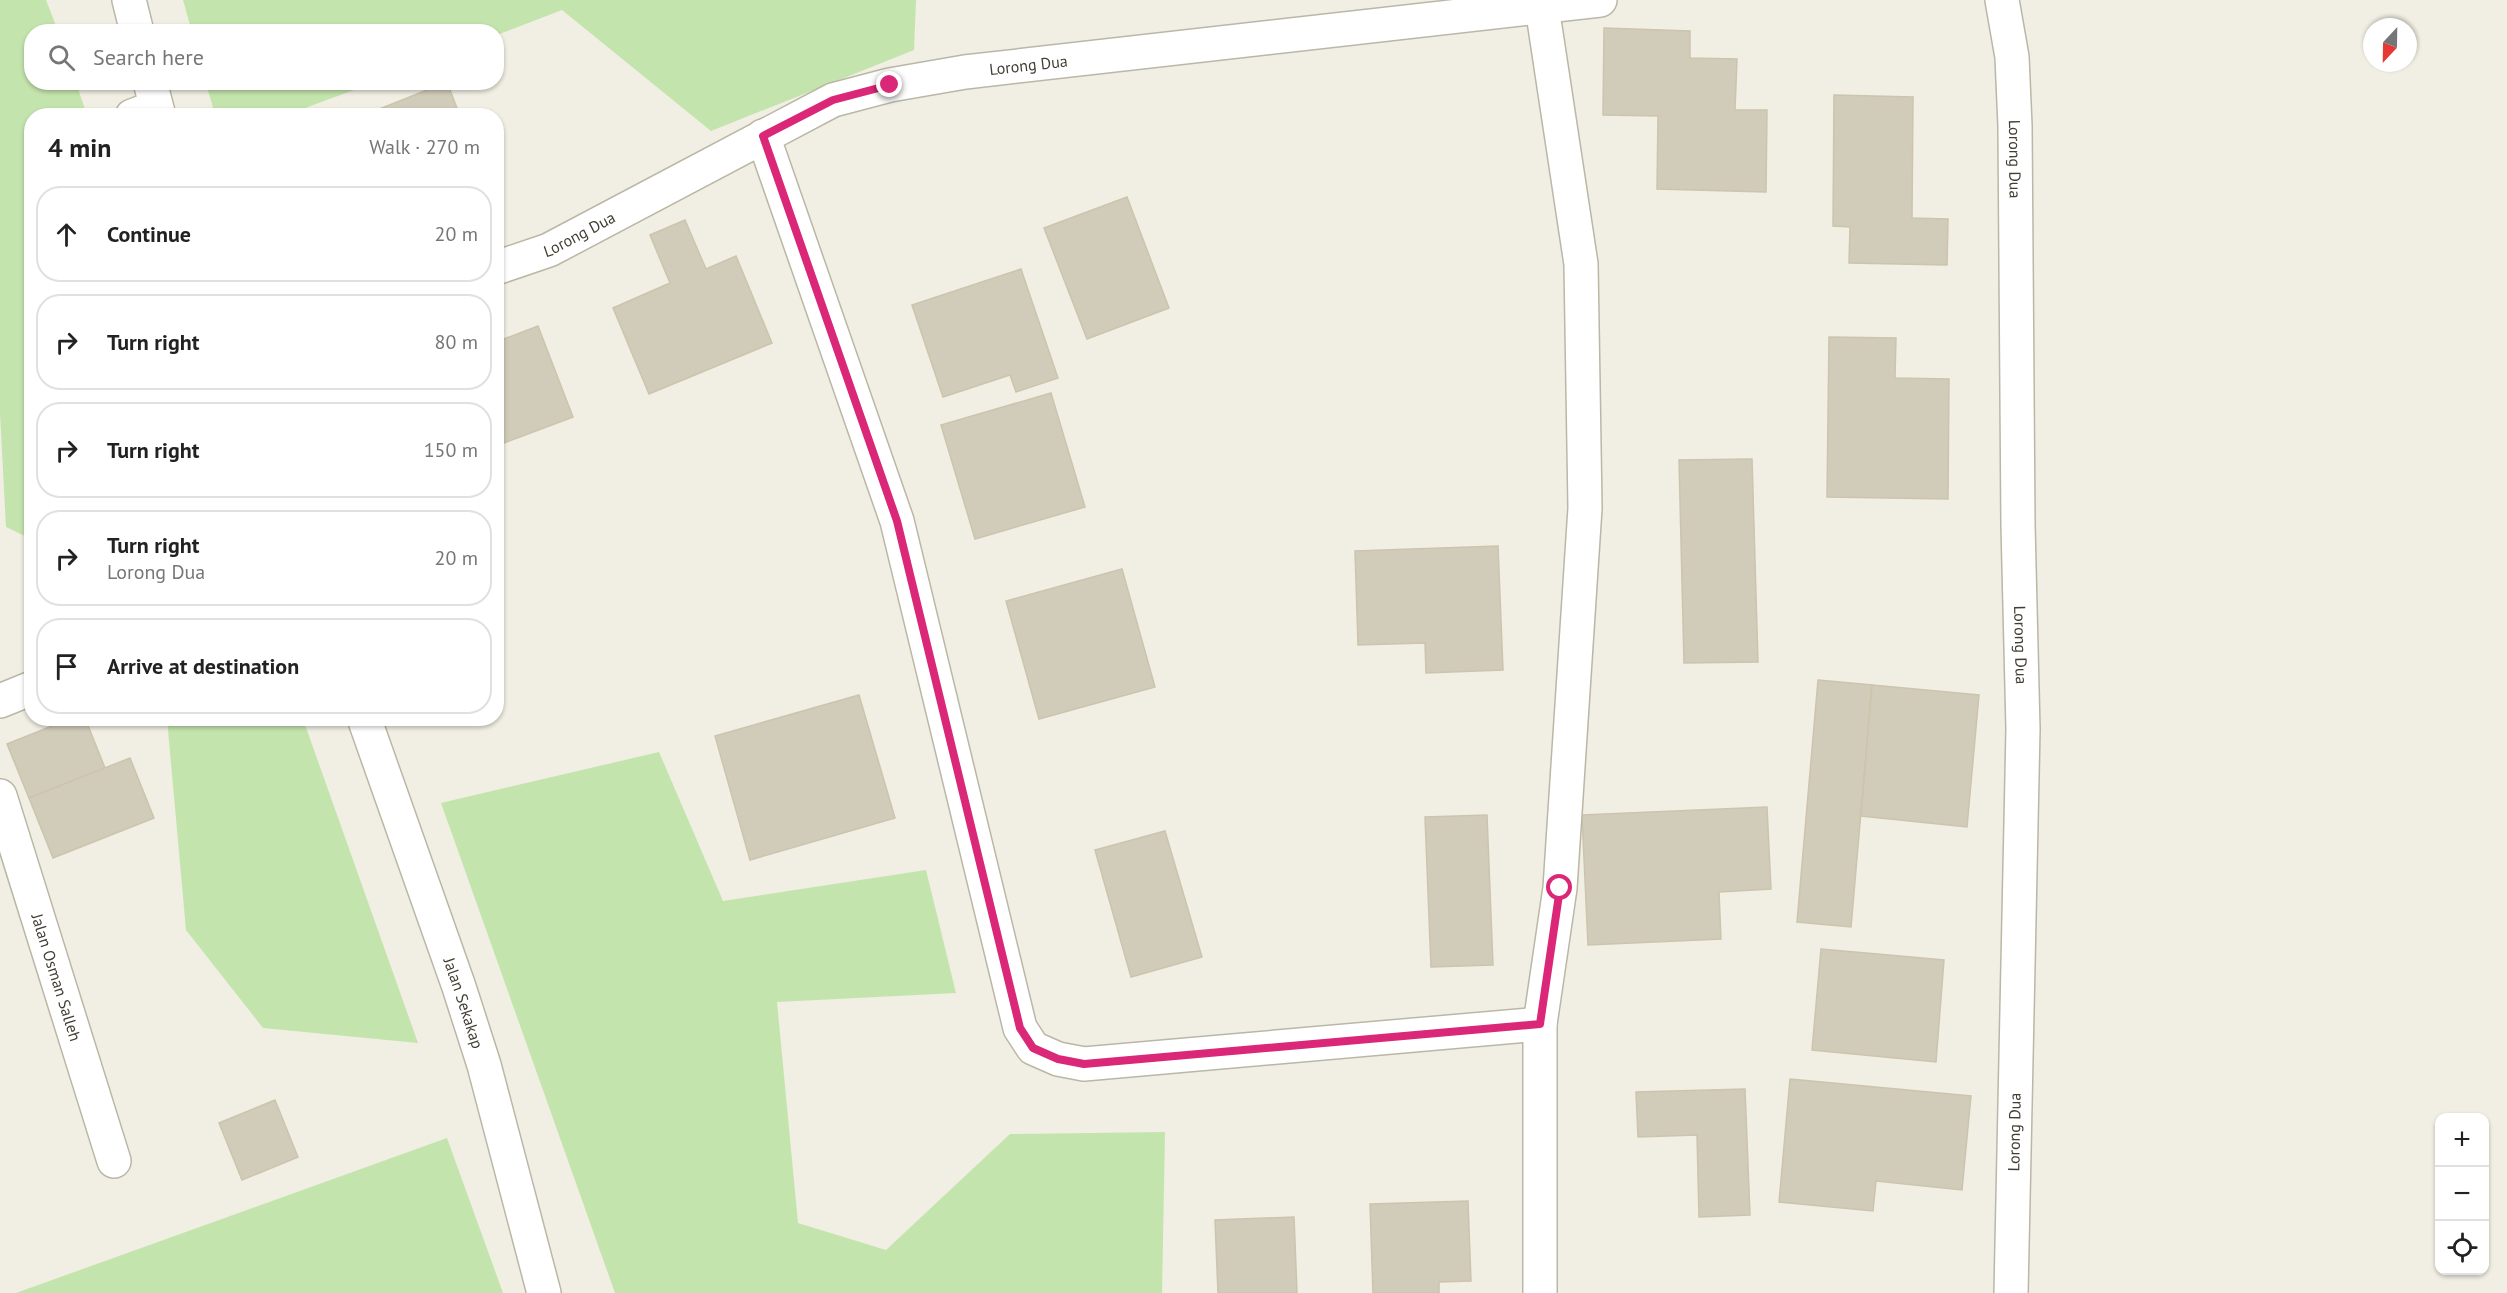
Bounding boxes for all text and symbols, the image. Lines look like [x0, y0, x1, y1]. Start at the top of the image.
north arrow [2363, 18, 2417, 72]
search box [24, 24, 504, 90]
icon: search [45, 41, 78, 74]
text: Search here [93, 43, 204, 71]
street label: Lorong Dua [988, 50, 1069, 79]
route end [876, 71, 902, 97]
street label: Lorong Dua [2005, 119, 2026, 198]
text: 4 min [48, 131, 111, 164]
text: Walk · 270 m [369, 134, 480, 160]
street label: Lorong Dua [541, 207, 619, 261]
icon: ahead [50, 218, 83, 251]
text: Continue [107, 220, 191, 248]
text: 20 m [435, 221, 478, 247]
icon: right [50, 326, 83, 359]
text: Turn right [107, 328, 199, 356]
text: 80 m [435, 329, 478, 355]
icon: right [50, 434, 83, 467]
text: Turn right [107, 436, 199, 464]
text: 150 m [424, 437, 478, 463]
text: Turn right [107, 531, 199, 559]
icon: right [50, 542, 83, 575]
text: 20 m [435, 545, 478, 571]
text: Lorong Dua [107, 559, 205, 585]
street label: Lorong Dua [2010, 605, 2032, 685]
icon: arrive [50, 650, 83, 683]
text: Arrive at destination [107, 652, 299, 680]
route start [1546, 874, 1572, 900]
street label: Jalan Osman Salleh [27, 910, 86, 1044]
street label: Jalan Sekakap [439, 954, 488, 1051]
street label: Lorong Dua [2003, 1093, 2025, 1171]
map controls [2435, 1113, 2489, 1275]
button: + [2435, 1113, 2489, 1167]
button: − [2435, 1167, 2489, 1221]
button: locate [2435, 1221, 2489, 1275]

